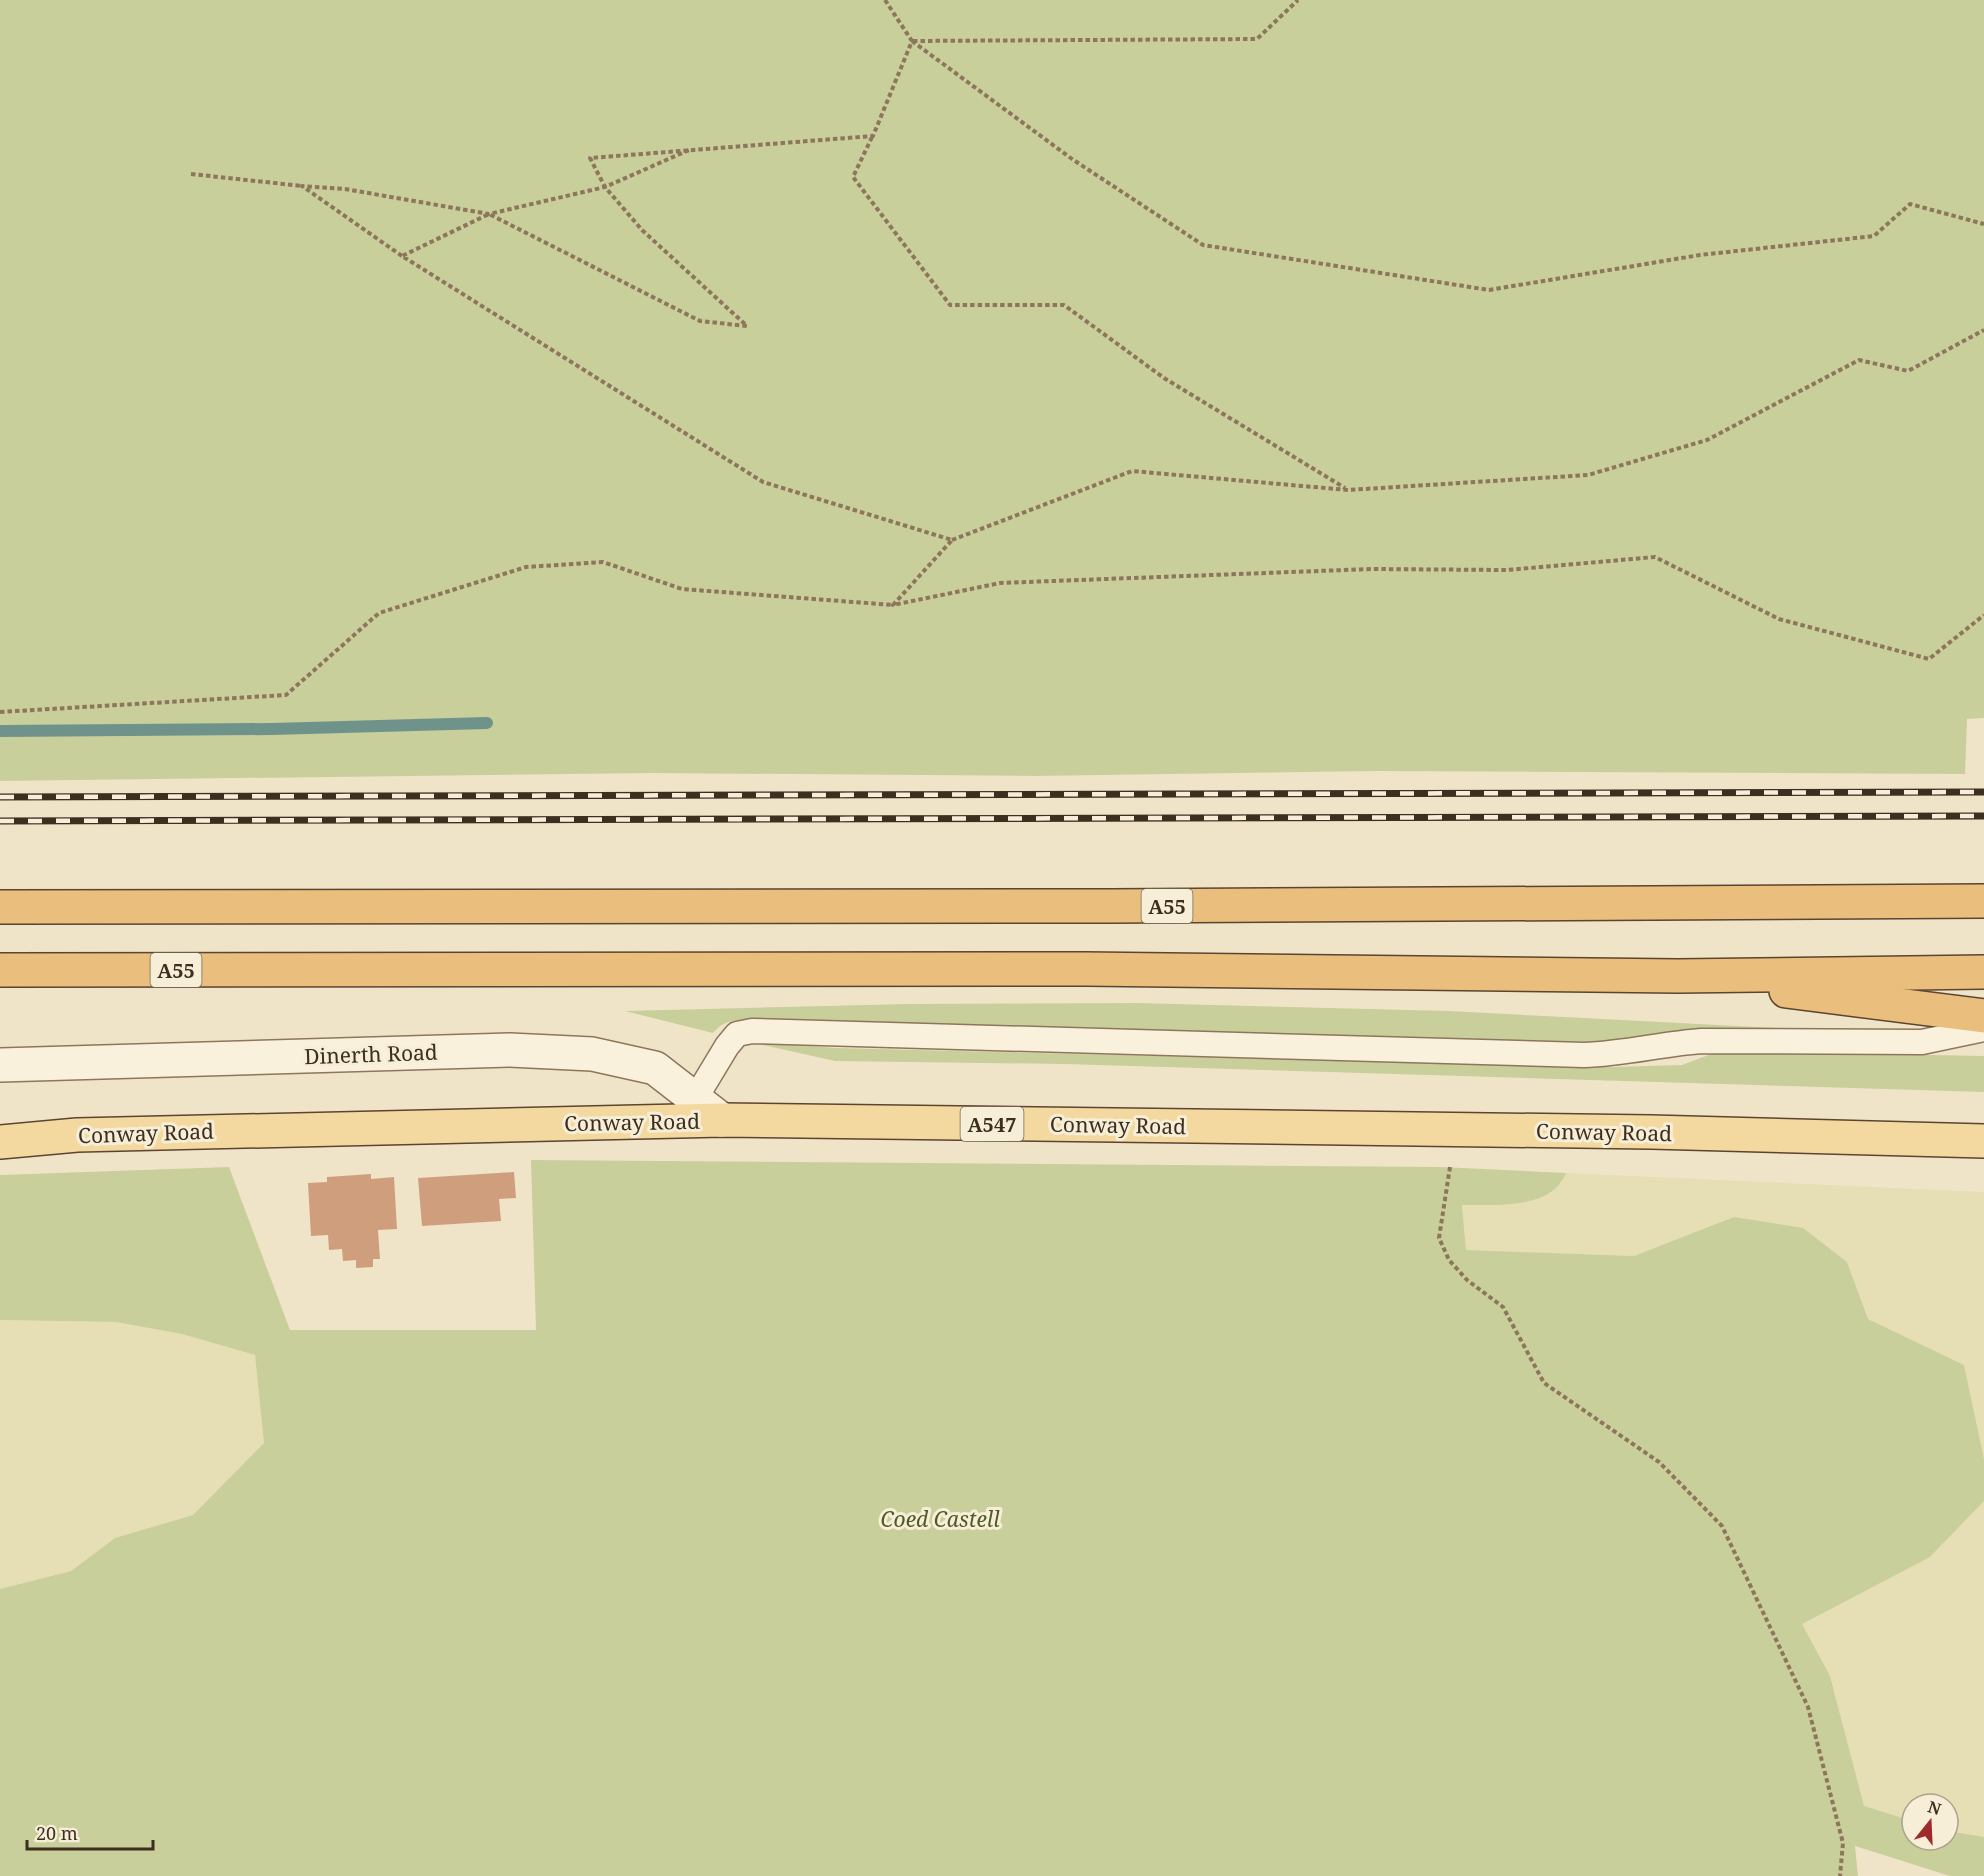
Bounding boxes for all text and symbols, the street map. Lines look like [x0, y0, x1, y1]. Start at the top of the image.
road number: A55 [1142, 889, 1192, 923]
road number: A55 [150, 953, 201, 987]
street label: Dinerth Road [304, 1038, 438, 1070]
street label: Conway Road [564, 1107, 700, 1137]
road number: A547 [960, 1107, 1024, 1141]
street label: Conway Road [1050, 1110, 1186, 1140]
street label: Conway Road [78, 1117, 215, 1149]
street label: Conway Road [1536, 1117, 1672, 1147]
park label: Coed Castell [880, 1505, 1000, 1533]
north arrow [1900, 1792, 1960, 1852]
text: N [1925, 1795, 1944, 1820]
scale bar [27, 1813, 153, 1851]
text: 20 m [36, 1821, 78, 1845]

